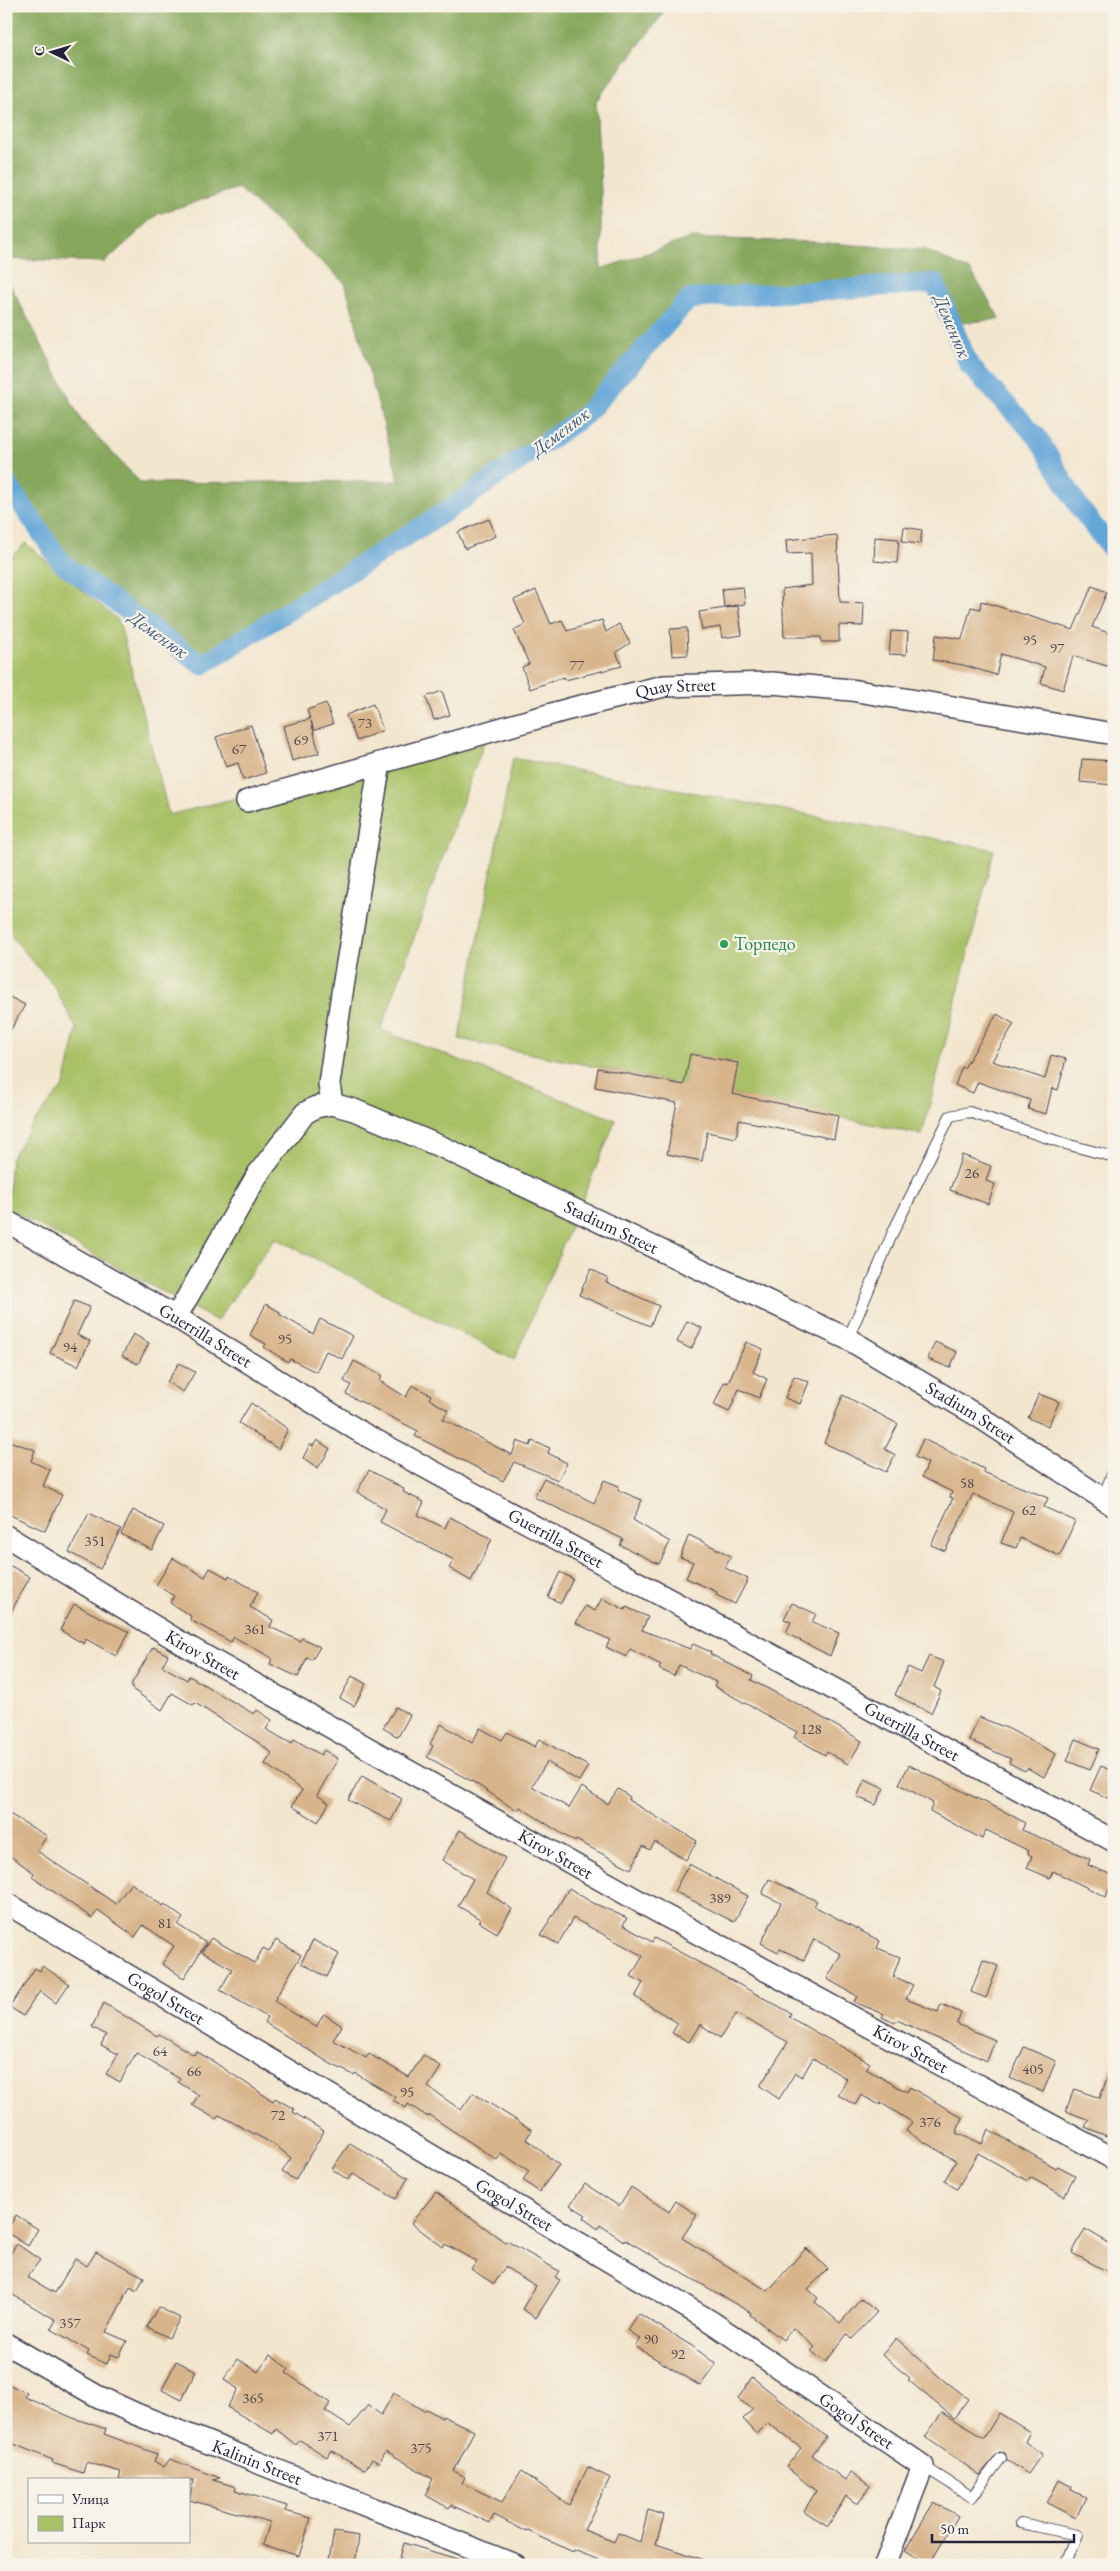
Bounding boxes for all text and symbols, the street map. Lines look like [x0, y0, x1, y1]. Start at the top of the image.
north arrow [28, 28, 78, 78]
text: С [30, 45, 48, 57]
water label: Деменюк [927, 289, 978, 363]
water label: Деменюк [524, 401, 595, 463]
water label: Деменюк [123, 603, 194, 665]
house number: 95 [1023, 630, 1037, 649]
house number: 97 [1050, 638, 1065, 657]
house number: 77 [570, 655, 585, 674]
street label: Quay Street [633, 673, 717, 704]
house number: 73 [358, 713, 372, 732]
house number: 69 [294, 730, 308, 749]
house number: 67 [232, 739, 247, 758]
place label: Торпедо [734, 932, 796, 955]
marker: Торпедо [718, 938, 730, 950]
house number: 26 [965, 1163, 979, 1182]
street label: Stadium Street [561, 1194, 662, 1259]
street label: Guerrilla Street [155, 1298, 257, 1373]
house number: 95 [278, 1329, 292, 1348]
house number: 94 [63, 1337, 78, 1356]
street label: Stadium Street [922, 1376, 1020, 1449]
house number: 58 [960, 1473, 974, 1492]
house number: 62 [1022, 1500, 1037, 1519]
street label: Guerrilla Street [504, 1503, 608, 1573]
house number: 351 [84, 1531, 106, 1550]
house number: 361 [244, 1619, 266, 1638]
street label: Kirov Street [162, 1624, 245, 1685]
street label: Guerrilla Street [860, 1696, 964, 1766]
house number: 128 [800, 1719, 822, 1738]
street label: Kirov Street [514, 1823, 598, 1884]
house number: 389 [709, 1888, 731, 1907]
house number: 81 [158, 1913, 172, 1932]
street label: Gogol Street [123, 1966, 209, 2030]
street label: Kirov Street [869, 2019, 953, 2078]
house number: 64 [153, 2041, 168, 2060]
house number: 405 [1022, 2059, 1044, 2078]
house number: 66 [187, 2061, 201, 2080]
house number: 95 [400, 2082, 414, 2101]
house number: 72 [271, 2105, 286, 2124]
house number: 376 [919, 2112, 941, 2131]
street label: Gogol Street [472, 2172, 558, 2236]
house number: 357 [59, 2313, 82, 2332]
house number: 90 [644, 2329, 658, 2348]
house number: 92 [671, 2344, 686, 2363]
street label: Gogol Street [815, 2387, 899, 2454]
house number: 365 [242, 2388, 264, 2407]
house number: 371 [317, 2426, 339, 2445]
street label: Kalinin Street [209, 2434, 306, 2490]
house number: 375 [410, 2438, 432, 2457]
legend [28, 2478, 190, 2544]
text: Улица [71, 2489, 109, 2508]
scale bar [932, 2511, 1075, 2543]
text: Парк [72, 2513, 105, 2532]
text: 50 m [940, 2519, 969, 2538]

